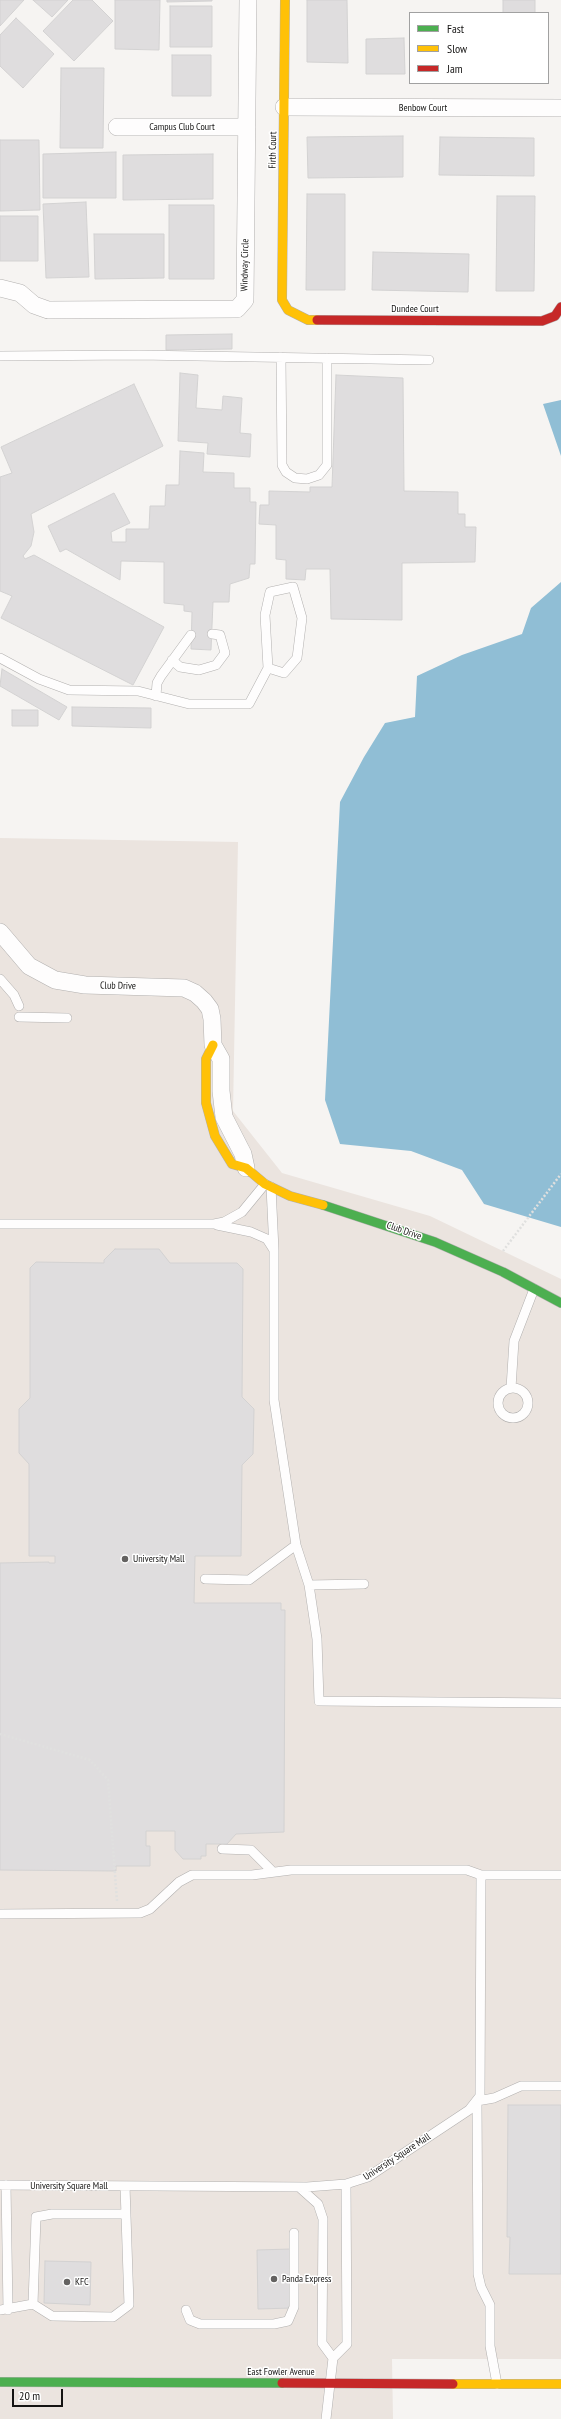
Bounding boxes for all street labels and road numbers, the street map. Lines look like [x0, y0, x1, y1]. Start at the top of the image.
street label: Benbow Court [399, 102, 447, 114]
street label: Campus Club Court [149, 121, 215, 133]
street label: Firth Court [267, 131, 279, 169]
street label: Windway Circle [239, 238, 251, 292]
street label: Dundee Court [391, 303, 439, 315]
street label: Club Drive [100, 980, 136, 992]
street label: Club Drive [385, 1219, 423, 1243]
street label: University Square Mall [361, 2131, 433, 2183]
street label: University Square Mall [30, 2180, 108, 2192]
street label: East Fowler Avenue [247, 2366, 315, 2378]

